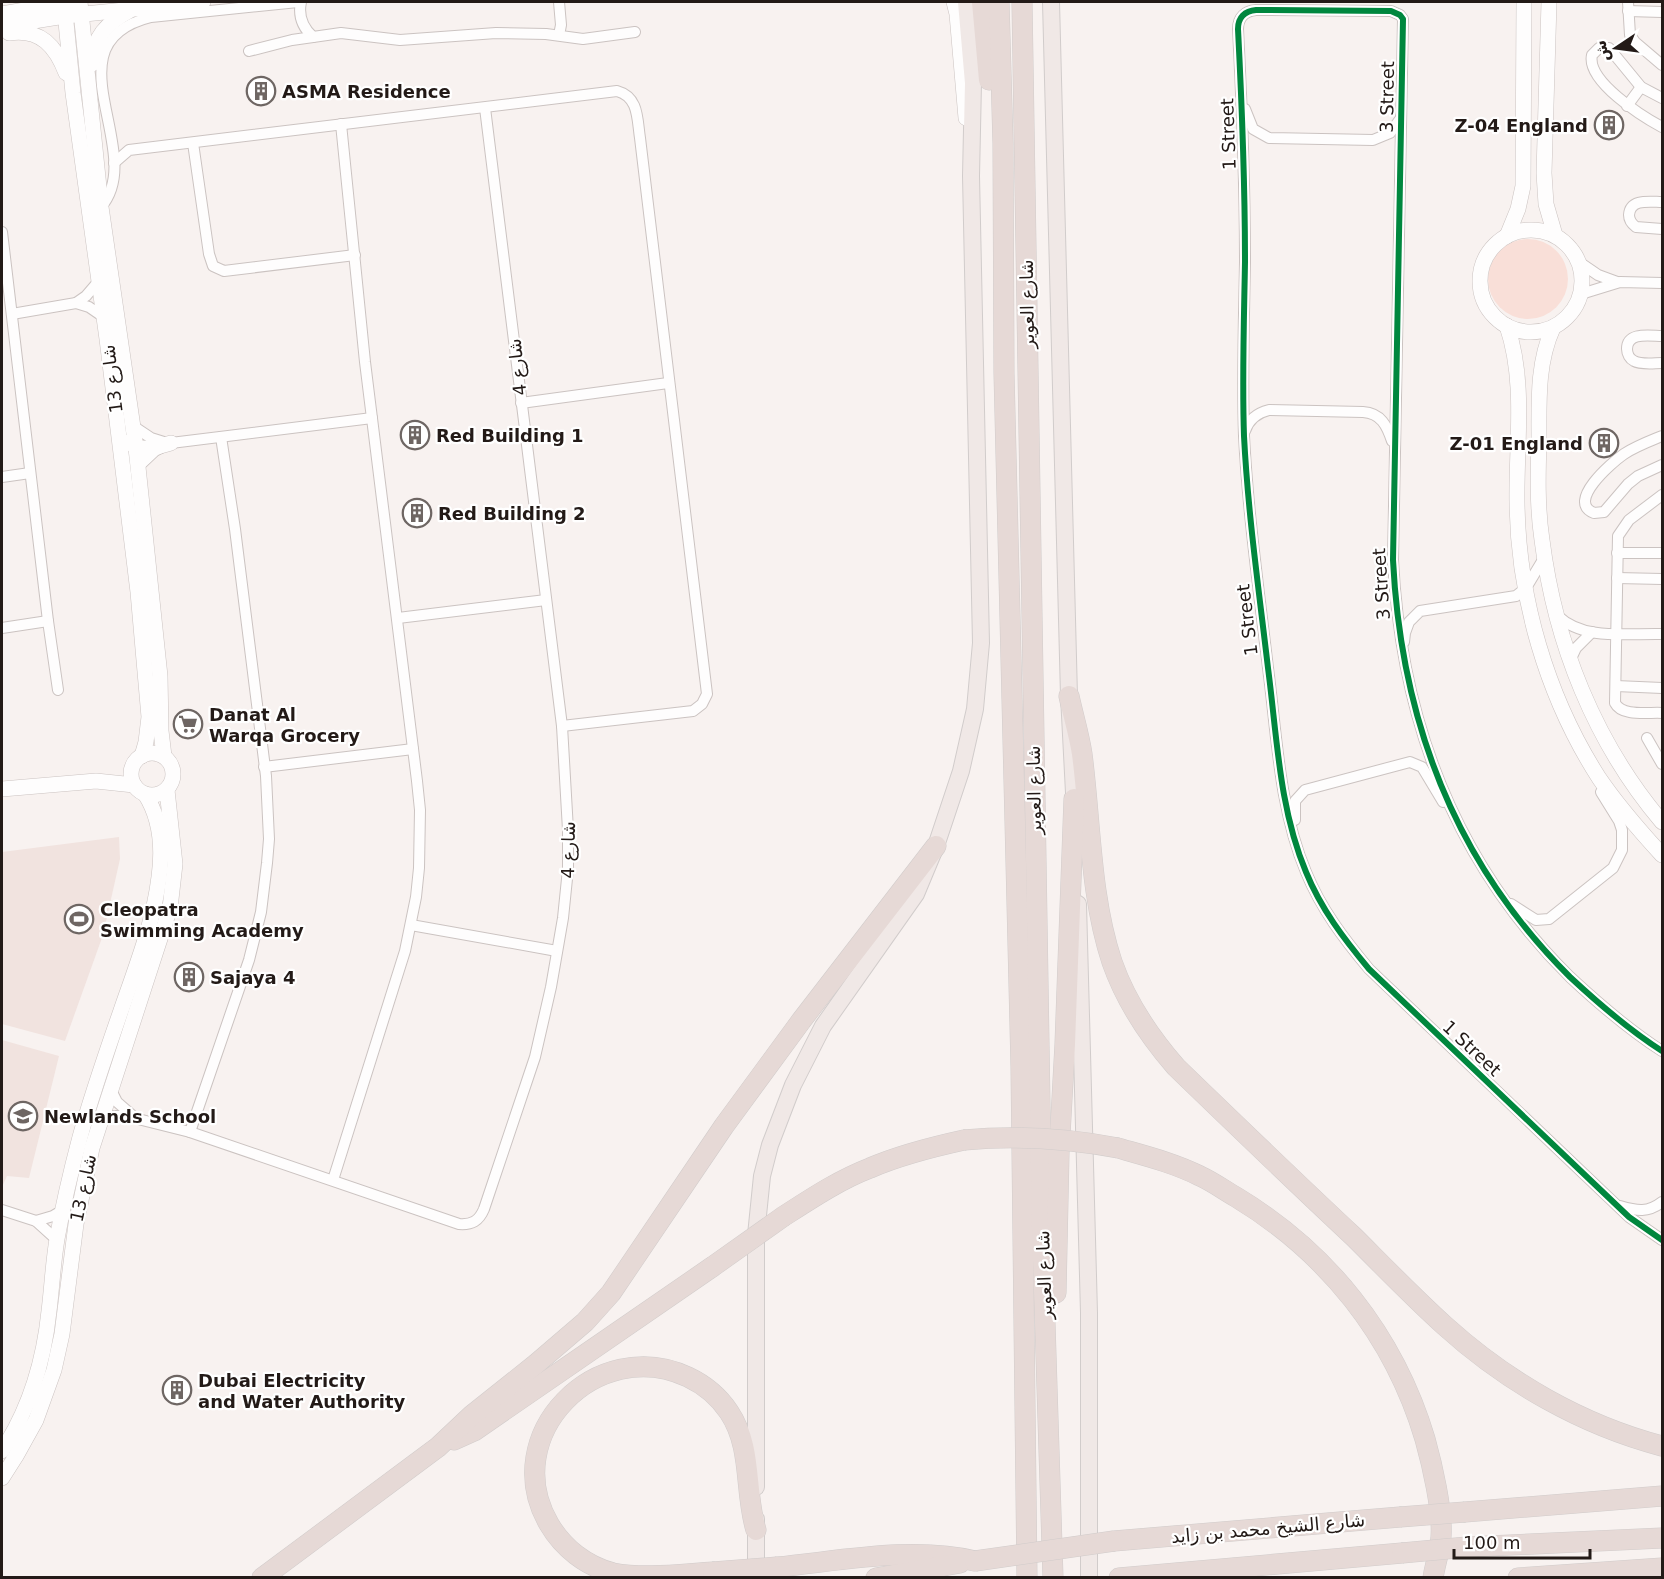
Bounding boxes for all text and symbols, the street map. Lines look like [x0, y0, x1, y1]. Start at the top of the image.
north arrow [1586, 18, 1646, 78]
text: ش [1590, 38, 1614, 64]
street label: 3 Street [1376, 61, 1398, 133]
building icon: ASMA Residence [245, 75, 277, 107]
place label: ASMA Residence [282, 81, 451, 102]
street label: 1 Street [1216, 98, 1240, 170]
building icon: Z-04 England [1593, 109, 1625, 141]
place label: Z-04 England [1454, 115, 1588, 136]
street label: شارع العوير [1016, 259, 1039, 350]
street label: شارع 4 [504, 337, 531, 397]
street label: شارع 13 [97, 344, 128, 414]
building icon: Red Building 1 [399, 419, 431, 451]
place label: Red Building 1 [436, 425, 584, 446]
building icon: Z-01 England [1588, 427, 1620, 459]
place label: Z-01 England [1449, 433, 1583, 454]
building icon: Red Building 2 [401, 497, 433, 529]
place label: Red Building 2 [438, 503, 586, 524]
street label: 3 Street [1368, 547, 1394, 621]
street label: 1 Street [1232, 583, 1262, 657]
place label: Danat Al Warqa Grocery [209, 704, 360, 746]
supermarket icon: Danat Al Warqa Grocery [172, 708, 204, 740]
street label: شارع العوير [1023, 745, 1046, 836]
street label: شارع 4 [557, 821, 580, 879]
place label: Cleopatra Swimming Academy [100, 899, 304, 941]
sports icon: Cleopatra Swimming Academy [63, 903, 95, 935]
building icon: Sajaya 4 [173, 961, 205, 993]
place label: Sajaya 4 [210, 967, 296, 988]
street label: 1 Street [1439, 1016, 1505, 1080]
school or university icon: Newlands School [7, 1100, 39, 1132]
place label: Newlands School [44, 1106, 216, 1127]
street label: شارع 13 [66, 1152, 101, 1224]
street label: شارع العوير [1032, 1230, 1057, 1321]
place label: Dubai Electricity and Water Authority [198, 1370, 406, 1412]
building icon: Dubai Electricity and Water Authority [161, 1374, 193, 1406]
street label: شارع الشيخ محمد بن زايد [1170, 1509, 1366, 1548]
scale bar [1454, 1522, 1590, 1560]
text: 100 m [1463, 1532, 1521, 1553]

